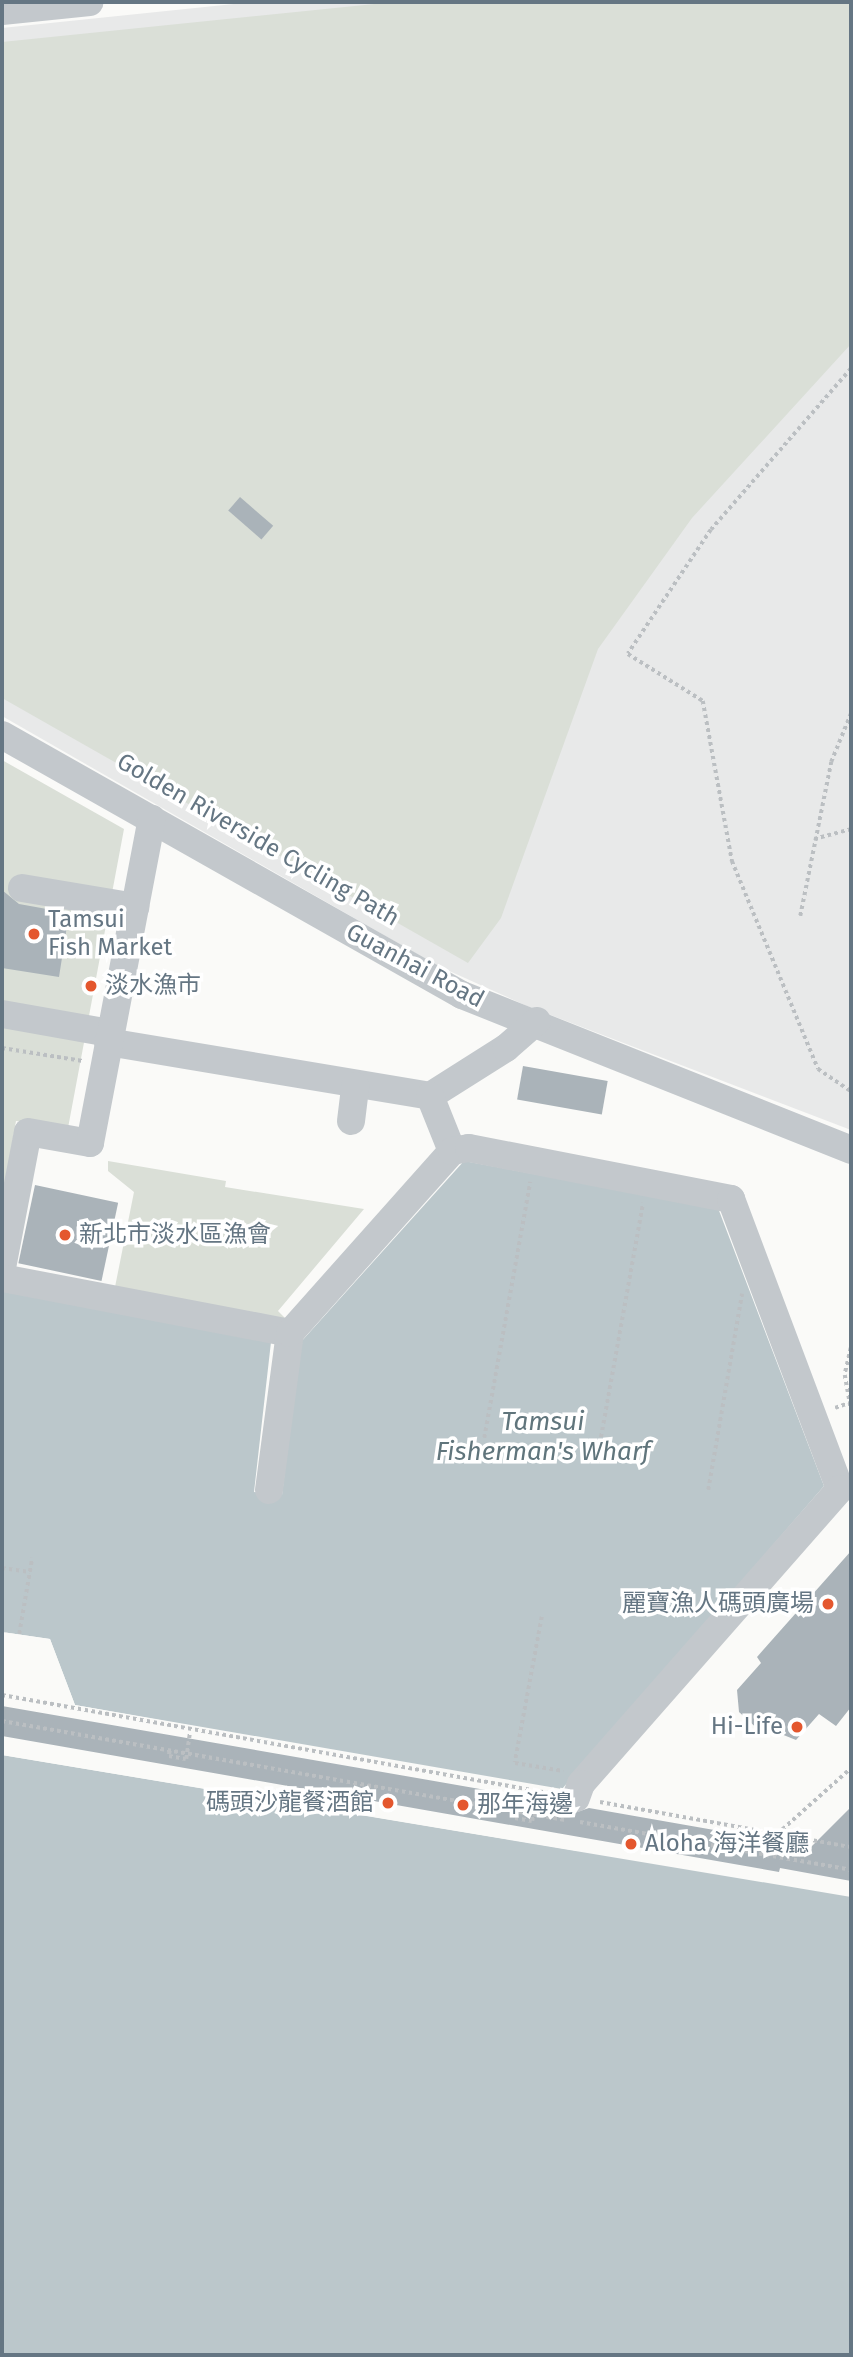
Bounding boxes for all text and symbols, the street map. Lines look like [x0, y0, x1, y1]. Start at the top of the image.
street label: Golden Riverside Cycling Path [112, 747, 404, 933]
place label: Tamsui Fish Market [48, 906, 172, 962]
street label: Guanhai Road [341, 918, 489, 1014]
marker: Tamsui Fish Market [26, 926, 42, 942]
place label: 淡水漁市 [105, 972, 201, 1000]
marker: 淡水漁市 [83, 978, 99, 994]
place label: 新北市淡水區漁會 [79, 1221, 271, 1249]
marker: 新北市淡水區漁會 [57, 1227, 73, 1243]
water label: Tamsui Fisherman's Wharf [436, 1406, 650, 1468]
place label: 麗寶漁人碼頭廣場 [622, 1590, 814, 1618]
marker: 麗寶漁人碼頭廣場 [820, 1596, 836, 1612]
place label: Hi-Life [711, 1713, 783, 1741]
marker: Hi-Life [789, 1719, 805, 1735]
place label: 碼頭沙龍餐酒館 [206, 1789, 374, 1817]
place label: 那年海邊 [477, 1791, 573, 1819]
marker: 碼頭沙龍餐酒館 [380, 1795, 396, 1811]
marker: 那年海邊 [455, 1797, 471, 1813]
place label: Aloha 海洋餐廳 [645, 1830, 809, 1858]
marker: Aloha 海洋餐廳 [623, 1836, 639, 1852]

